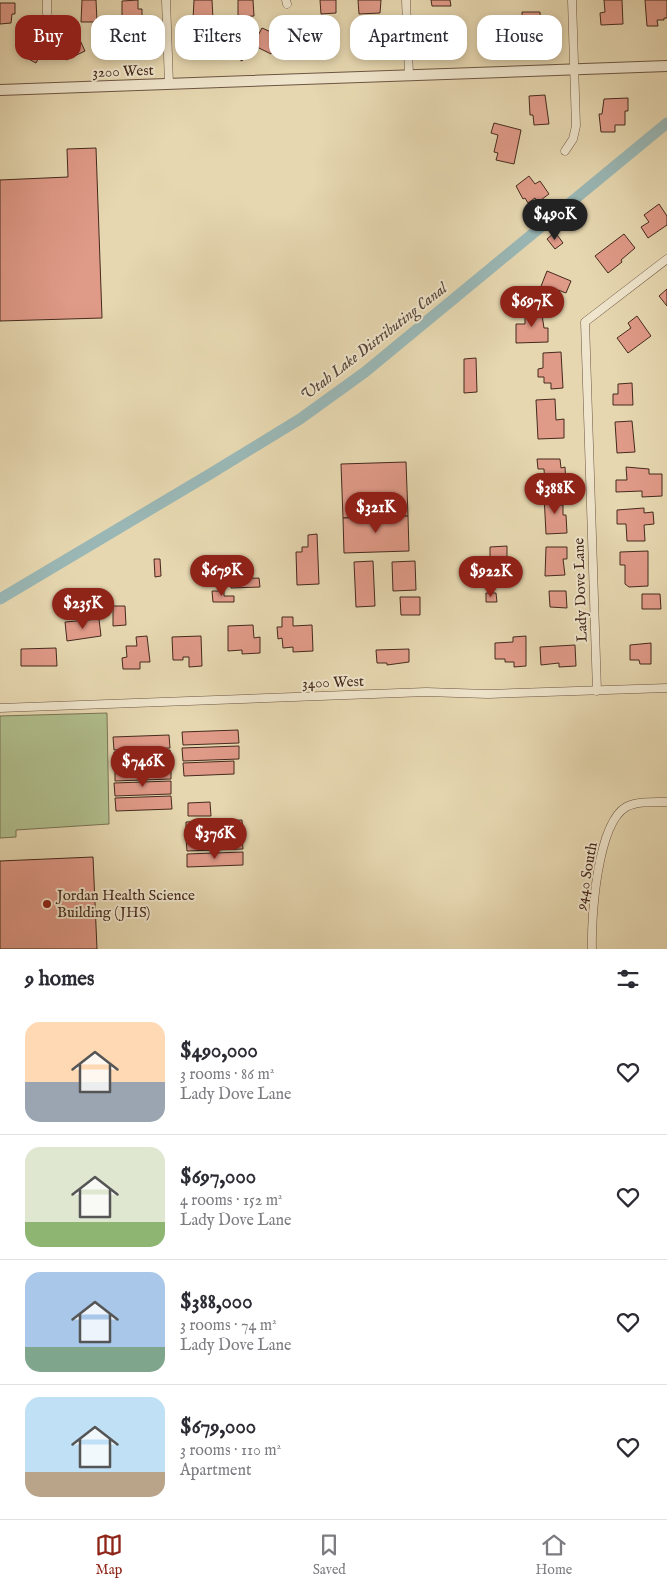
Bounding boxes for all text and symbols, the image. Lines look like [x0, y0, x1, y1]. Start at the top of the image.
chip: Buy [15, 15, 81, 60]
chip: Rent [91, 15, 165, 60]
chip: Filters [175, 15, 259, 60]
chip: New [269, 15, 340, 60]
chip: Apartment [350, 15, 467, 60]
chip: House [477, 15, 562, 60]
street label: 3200 West [92, 61, 154, 82]
pin: $490K [520, 198, 590, 241]
text: $490K [533, 205, 577, 225]
water label: Utah Lake Distributing Canal [297, 278, 453, 406]
pin: $697K [497, 286, 567, 328]
text: $697K [511, 292, 553, 312]
pin: $388K [520, 472, 590, 515]
text: $388K [536, 479, 574, 499]
pin: $321K [341, 492, 411, 534]
text: $321K [356, 498, 396, 518]
street label: Lady Dove Lane [569, 537, 592, 643]
pin: $679K [187, 554, 257, 597]
pin: $922K [456, 556, 526, 598]
text: $679K [201, 561, 243, 581]
text: $922K [470, 562, 512, 582]
pin: $235K [48, 588, 118, 630]
text: $235K [63, 594, 103, 614]
street label: 3400 West [302, 672, 364, 693]
pin: $746K [108, 746, 178, 788]
text: $746K [122, 752, 164, 772]
pin: $376K [180, 818, 250, 860]
text: $376K [195, 824, 235, 844]
street label: 9440 South [571, 841, 602, 912]
place label: Jordan Health Science Building (JHS) [55, 886, 195, 922]
marker: Jordan Health Science Building (JHS) [41, 898, 53, 910]
icon: filters [614, 965, 642, 993]
text: 9 homes [25, 966, 94, 993]
text: $490,000 [180, 1038, 258, 1065]
icon: home [65, 1042, 125, 1102]
icon: heart [614, 1058, 642, 1086]
text: 3 rooms · 86 m² [180, 1065, 274, 1085]
text: Lady Dove Lane [180, 1085, 291, 1105]
text: $697,000 [180, 1164, 256, 1191]
icon: home [65, 1167, 125, 1227]
icon: heart [614, 1183, 642, 1211]
text: 4 rooms · 152 m² [180, 1191, 282, 1211]
text: Lady Dove Lane [180, 1211, 291, 1231]
text: $388,000 [180, 1289, 252, 1316]
icon: home [65, 1292, 125, 1352]
icon: heart [614, 1308, 642, 1336]
text: 3 rooms · 74 m² [180, 1316, 277, 1336]
text: Lady Dove Lane [180, 1336, 291, 1356]
text: $679,000 [180, 1414, 256, 1441]
icon: home [65, 1417, 125, 1477]
icon: heart [614, 1433, 642, 1461]
text: 3 rooms · 110 m² [180, 1441, 281, 1461]
text: Apartment [180, 1461, 251, 1481]
tab: Map [95, 1531, 123, 1579]
tab: Saved [313, 1531, 346, 1579]
tab: Home [536, 1531, 572, 1579]

